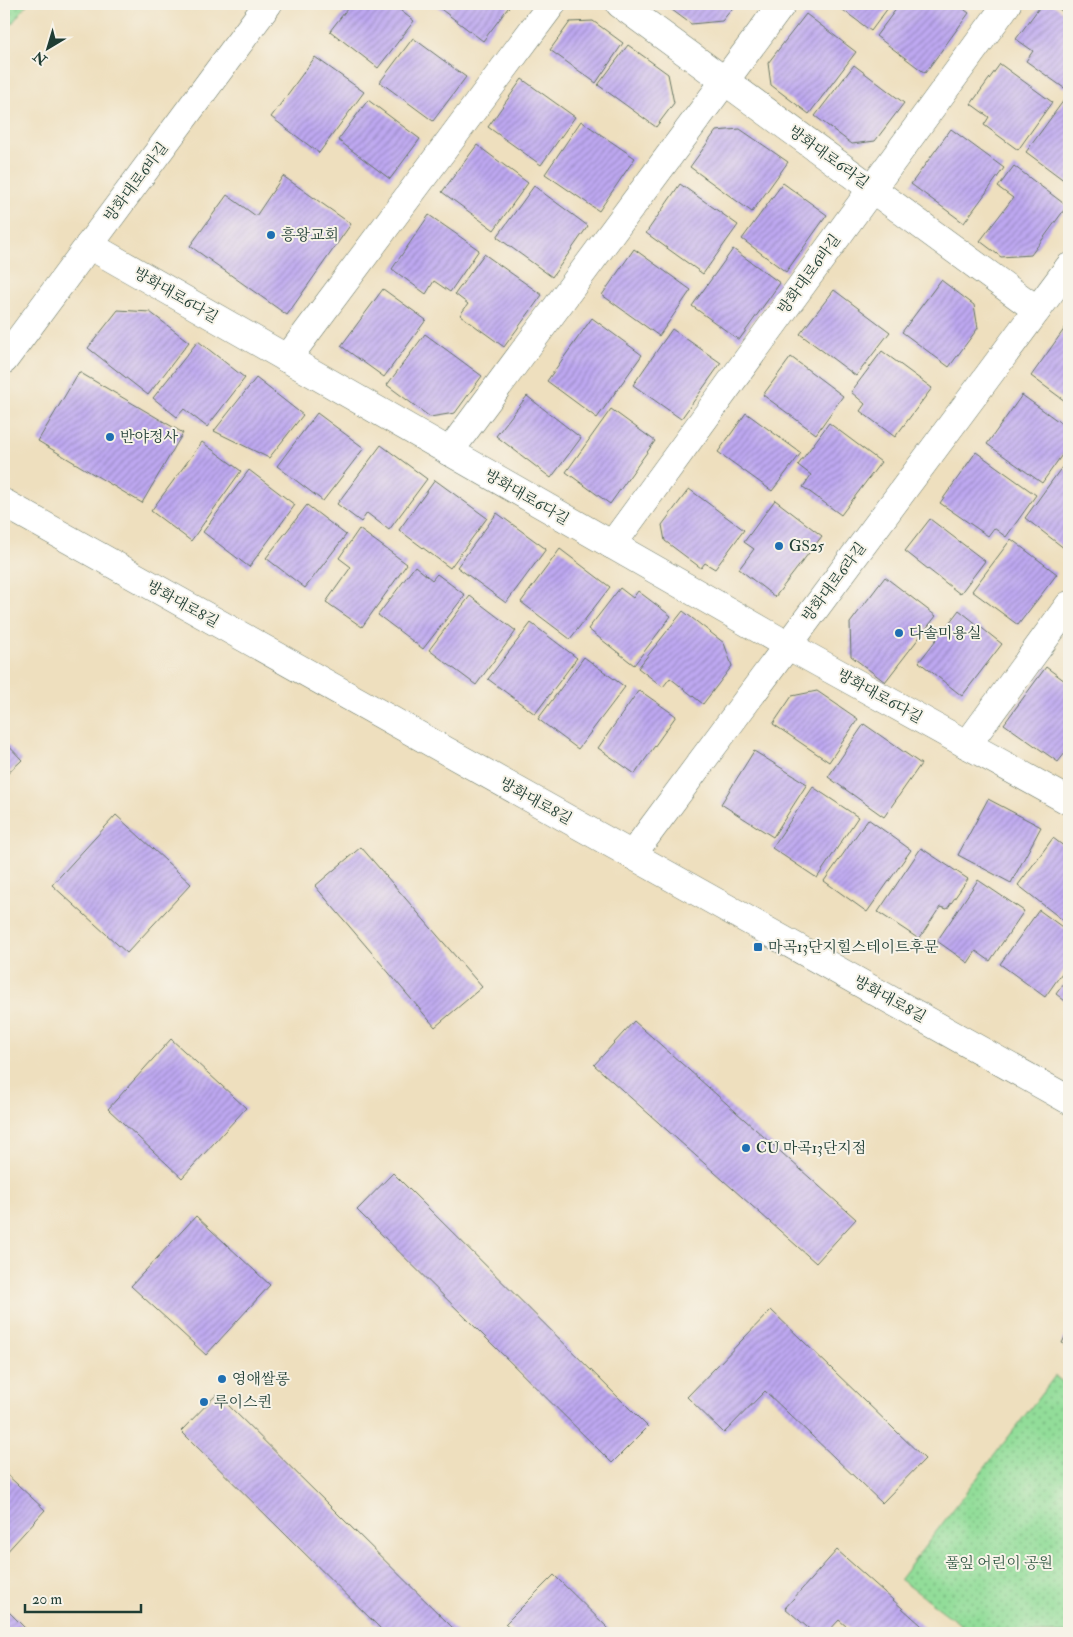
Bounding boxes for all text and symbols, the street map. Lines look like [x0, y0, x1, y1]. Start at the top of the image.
north arrow [22, 22, 72, 72]
text: N [30, 47, 51, 69]
street label: 방화대로6라길 [785, 122, 873, 193]
street label: 방화대로6바길 [100, 139, 172, 226]
place label: 흥왕교회 [281, 226, 339, 245]
marker: 흥왕교회 [265, 229, 277, 241]
street label: 방화대로6바길 [774, 230, 845, 318]
street label: 방화대로6다길 [130, 264, 221, 327]
place label: 반야정사 [120, 428, 178, 447]
marker: 반야정사 [104, 431, 116, 443]
street label: 방화대로6다길 [481, 466, 572, 529]
place label: GS25 [789, 537, 825, 556]
street label: 방화대로6라길 [798, 539, 870, 626]
marker: GS25 [773, 540, 785, 552]
street label: 방화대로8길 [143, 577, 222, 632]
place label: 다솔미용실 [909, 624, 981, 643]
marker: 다솔미용실 [893, 627, 905, 639]
street label: 방화대로6다길 [834, 665, 926, 728]
street label: 방화대로8길 [496, 774, 575, 829]
place label: 마곡13단지힐스테이트후문 [768, 938, 939, 957]
marker: 마곡13단지힐스테이트후문 [752, 941, 764, 953]
street label: 방화대로8길 [850, 972, 929, 1027]
place label: CU 마곡13단지점 [756, 1139, 866, 1158]
marker: CU 마곡13단지점 [740, 1142, 752, 1154]
place label: 영애쌀롱 [232, 1370, 290, 1389]
marker: 영애쌀롱 [216, 1373, 228, 1385]
place label: 루이스퀸 [214, 1393, 272, 1412]
marker: 루이스퀸 [198, 1396, 210, 1408]
park label: 풀잎 어린이 공원 [945, 1554, 1053, 1573]
scale bar [25, 1582, 141, 1614]
text: 20 m [32, 1590, 62, 1609]

